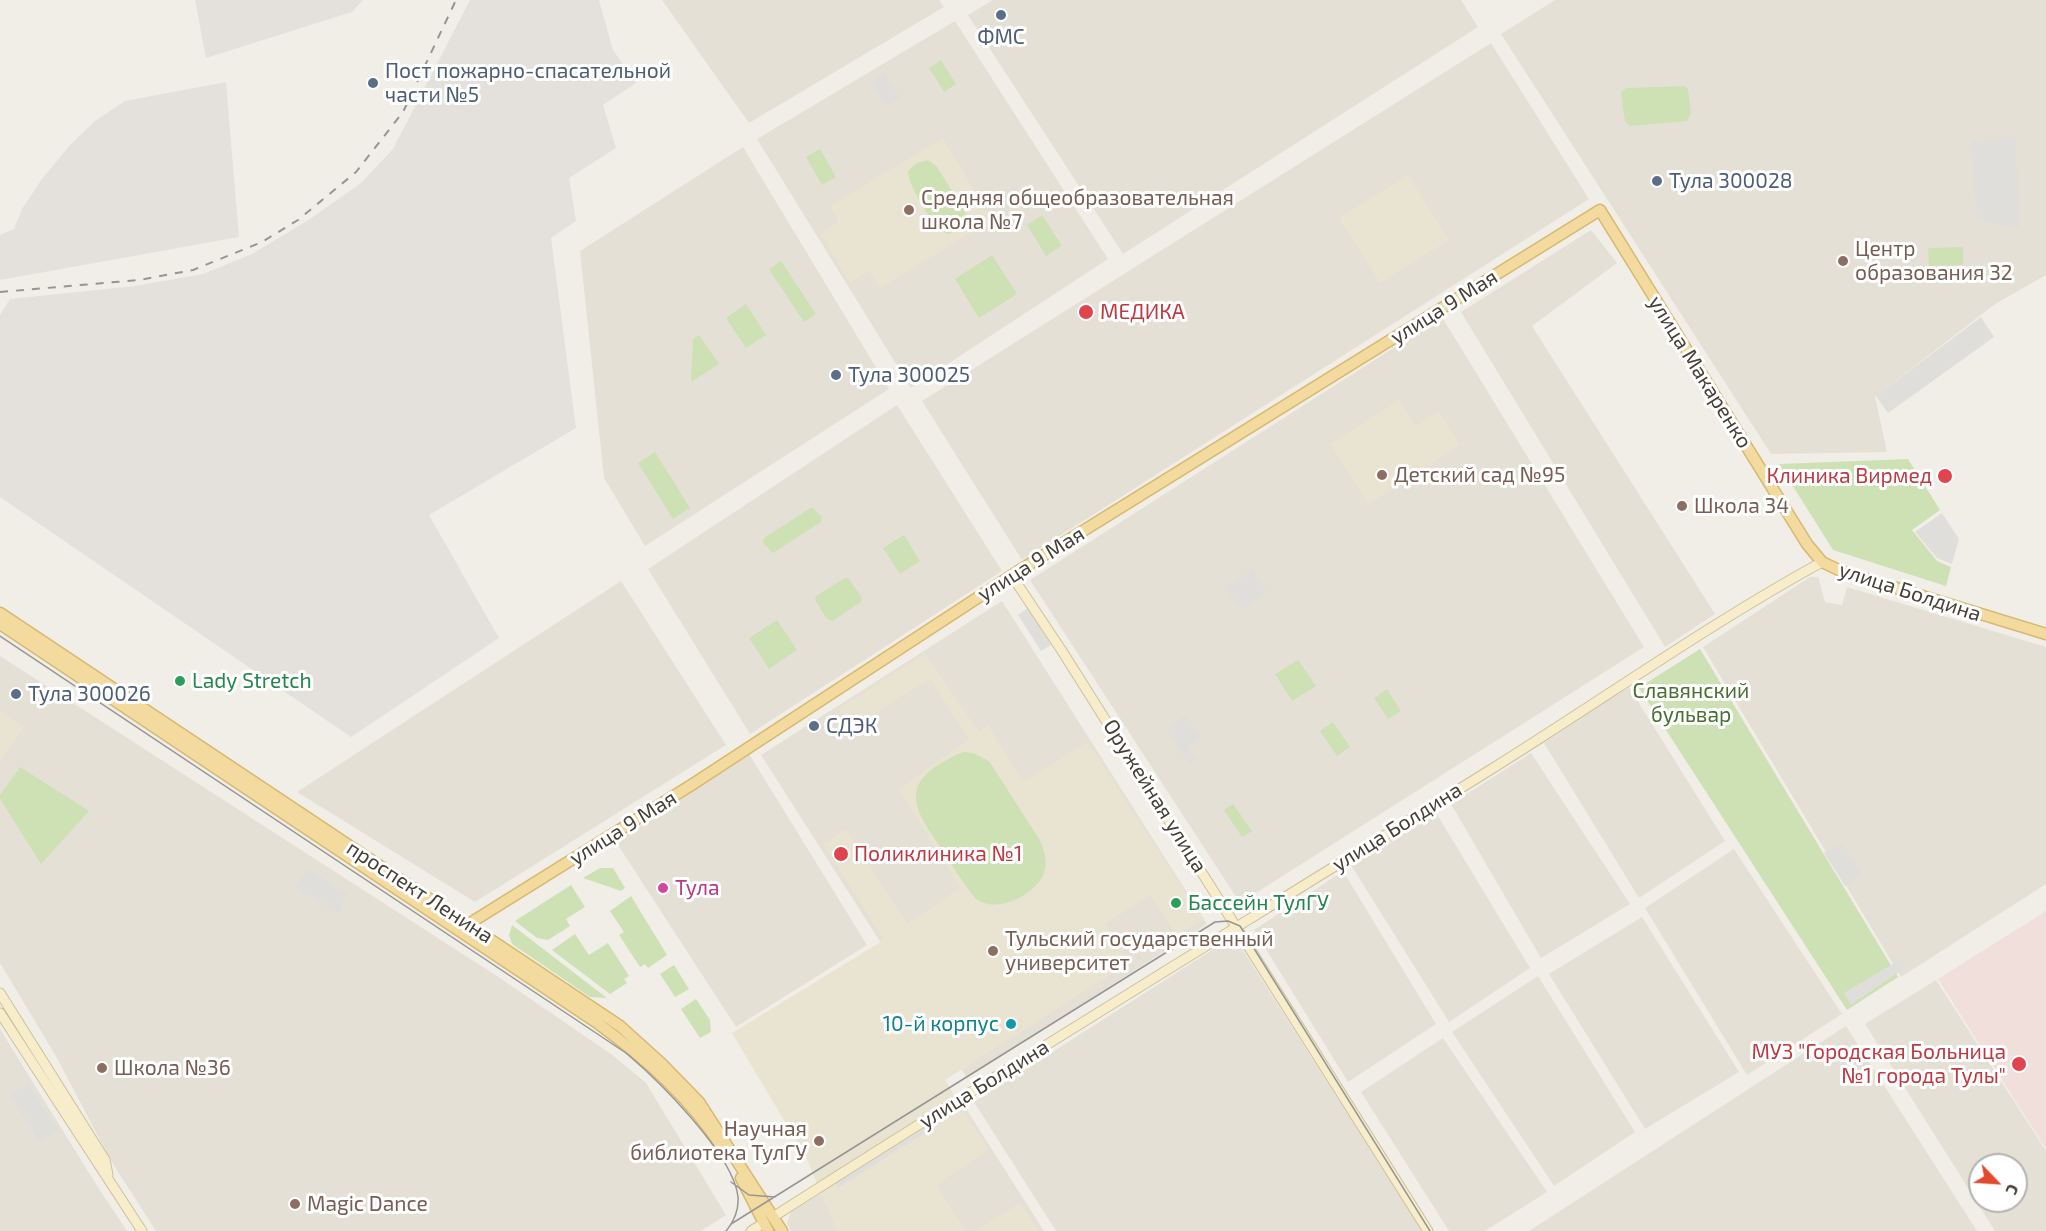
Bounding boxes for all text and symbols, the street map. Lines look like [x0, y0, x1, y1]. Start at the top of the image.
marker: ФМС [994, 8, 1008, 22]
place label: ФМС [977, 24, 1025, 50]
place label: Пост пожарно-спасательной части №5 [385, 58, 671, 108]
marker: Пост пожарно-спасательной части №5 [366, 76, 380, 90]
place label: Тула 300028 [1669, 168, 1792, 194]
marker: Тула 300028 [1650, 174, 1664, 188]
place label: Средняя общеобразовательная школа №7 [921, 185, 1234, 235]
marker: Средняя общеобразовательная школа №7 [902, 203, 916, 217]
place label: Центр образования 32 [1855, 236, 2013, 286]
marker: Центр образования 32 [1836, 254, 1850, 268]
street label: улица 9 Мая [1386, 264, 1502, 350]
street label: улица Макаренко [1643, 291, 1757, 453]
place label: МЕДИКА [1100, 299, 1185, 325]
marker: МЕДИКА [1077, 303, 1095, 321]
place label: Тула 300025 [848, 362, 970, 388]
marker: Тула 300025 [829, 368, 843, 382]
place label: Детский сад №95 [1394, 462, 1565, 488]
place label: Клиника Вирмед [1766, 463, 1932, 489]
marker: Клиника Вирмед [1936, 467, 1954, 485]
marker: Детский сад №95 [1375, 468, 1389, 482]
place label: Школа 34 [1694, 493, 1789, 519]
marker: Школа 34 [1675, 499, 1689, 513]
street label: улица 9 Мая [973, 521, 1089, 607]
street label: улица Болдина [1836, 557, 1984, 627]
place label: Lady Stretch [192, 668, 312, 694]
marker: Lady Stretch [173, 674, 187, 688]
park label: Славянский бульвар [1633, 678, 1749, 728]
place label: Тула 300026 [28, 681, 151, 707]
marker: Тула 300026 [9, 687, 23, 701]
place label: СДЭК [826, 713, 877, 739]
street label: Оружейная улица [1098, 715, 1212, 877]
marker: СДЭК [807, 719, 821, 733]
street label: улица Болдина [1328, 777, 1466, 877]
street label: улица 9 Мая [565, 785, 681, 871]
street label: проспект Ленина [342, 835, 498, 949]
place label: Поликлиника №1 [854, 841, 1022, 867]
marker: Поликлиника №1 [832, 845, 850, 863]
place label: Тула [675, 875, 720, 901]
marker: Тула [656, 881, 670, 895]
place label: Бассейн ТулГУ [1188, 890, 1329, 916]
marker: Бассейн ТулГУ [1169, 896, 1183, 910]
place label: Тульский государственный университет [1005, 926, 1274, 976]
marker: Тульский государственный университет [986, 944, 1000, 958]
place label: 10-й корпус [883, 1011, 999, 1037]
marker: 10-й корпус [1004, 1017, 1018, 1031]
street label: улица Болдина [915, 1034, 1053, 1134]
place label: МУЗ "Городская Больница №1 города Тулы" [1751, 1039, 2006, 1089]
place label: Школа №36 [114, 1055, 231, 1081]
marker: МУЗ "Городская Больница №1 города Тулы" [2010, 1055, 2028, 1073]
marker: Школа №36 [95, 1061, 109, 1075]
place label: Научная библиотека ТулГУ [630, 1116, 807, 1166]
marker: Научная библиотека ТулГУ [812, 1134, 826, 1148]
north arrow [1968, 1153, 2028, 1213]
text: С [2002, 1182, 2024, 1198]
place label: Magic Dance [307, 1191, 428, 1217]
marker: Magic Dance [288, 1197, 302, 1211]

